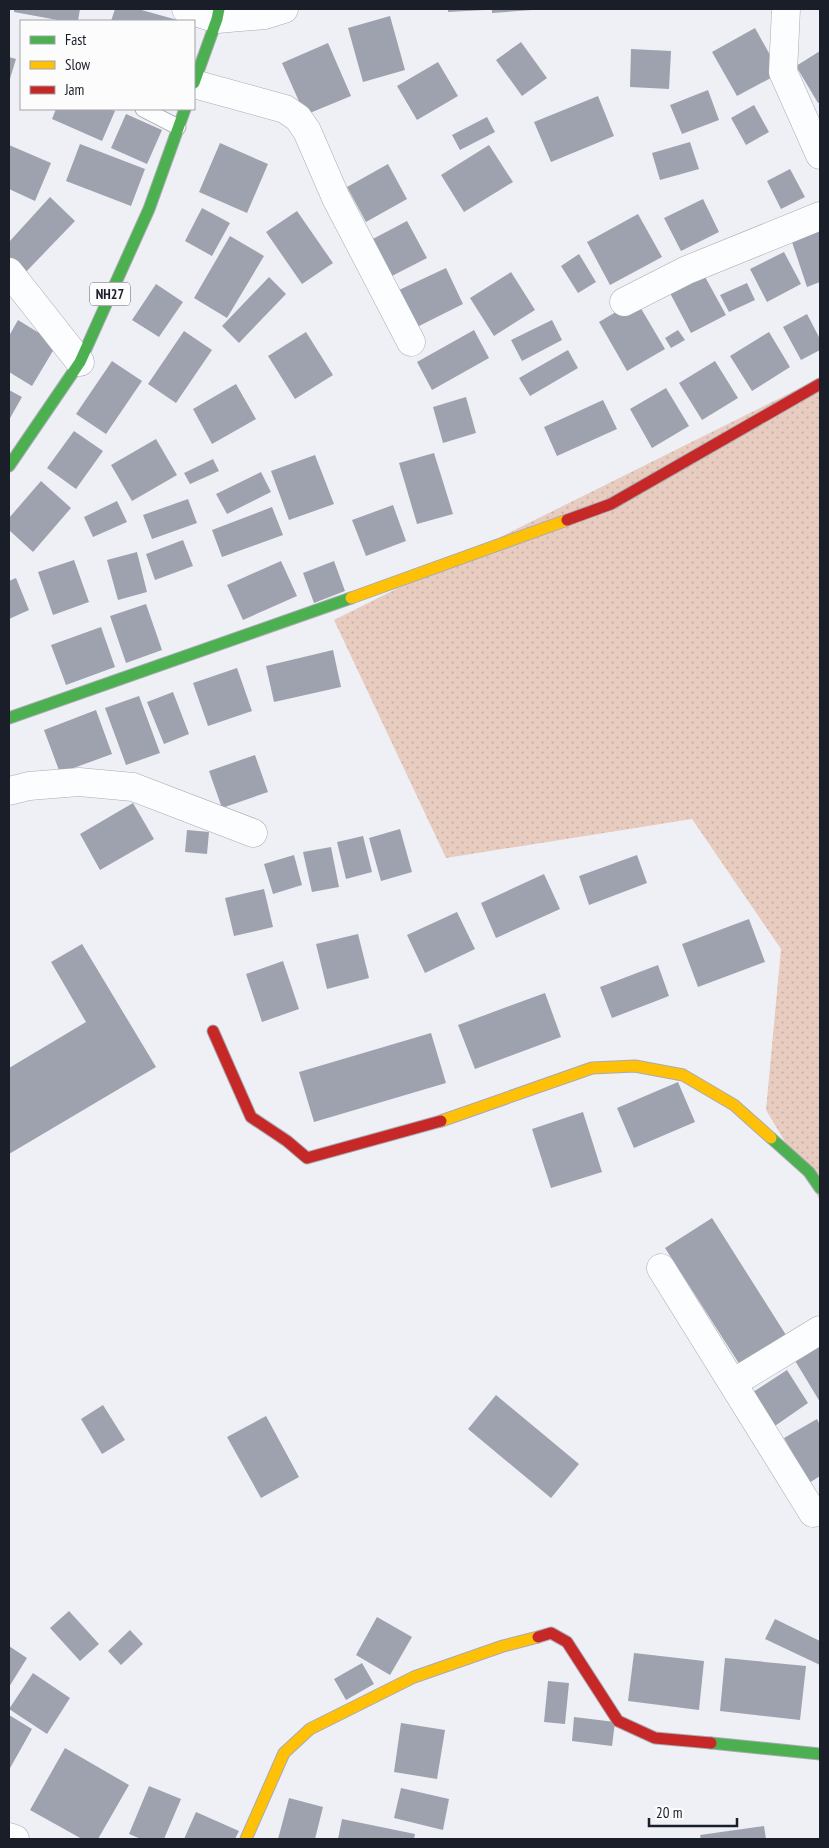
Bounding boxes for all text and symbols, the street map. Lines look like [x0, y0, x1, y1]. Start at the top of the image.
legend [20, 20, 195, 110]
text: Fast [65, 30, 86, 49]
text: Slow [65, 55, 90, 74]
text: Jam [64, 80, 84, 99]
road number: NH27 [90, 282, 130, 306]
scale bar [649, 1796, 736, 1828]
text: 20 m [656, 1803, 682, 1822]

